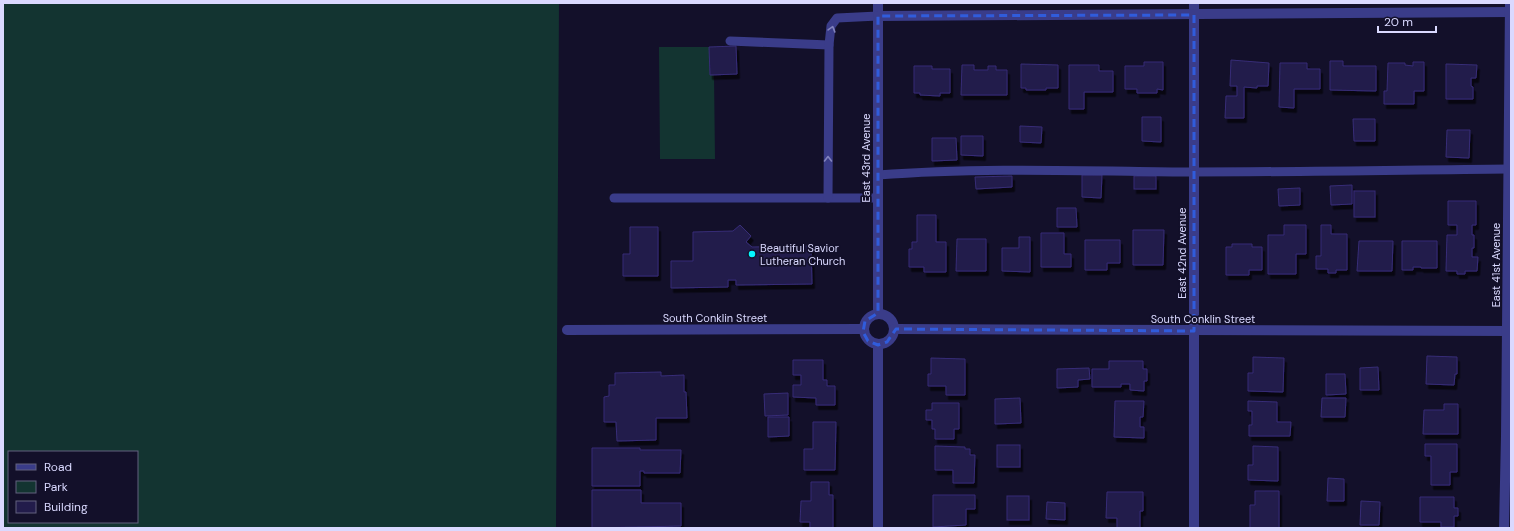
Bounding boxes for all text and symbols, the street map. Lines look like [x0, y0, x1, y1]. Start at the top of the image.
scale bar [1378, 8, 1436, 34]
text: 20 m [1384, 14, 1413, 30]
one-way arrow [827, 26, 836, 33]
street label: East 43rd Avenue [859, 114, 873, 202]
one-way arrow [824, 156, 832, 162]
street label: East 42nd Avenue [1175, 207, 1189, 299]
street label: East 41st Avenue [1489, 223, 1503, 307]
place label: Beautiful Savior Lutheran Church [760, 241, 845, 268]
marker: Beautiful Savior Lutheran Church [747, 249, 757, 259]
street label: South Conklin Street [663, 311, 767, 325]
street label: South Conklin Street [1151, 312, 1255, 326]
legend [8, 451, 138, 523]
text: Road [44, 459, 72, 475]
text: Park [44, 479, 68, 495]
text: Building [44, 499, 88, 515]

